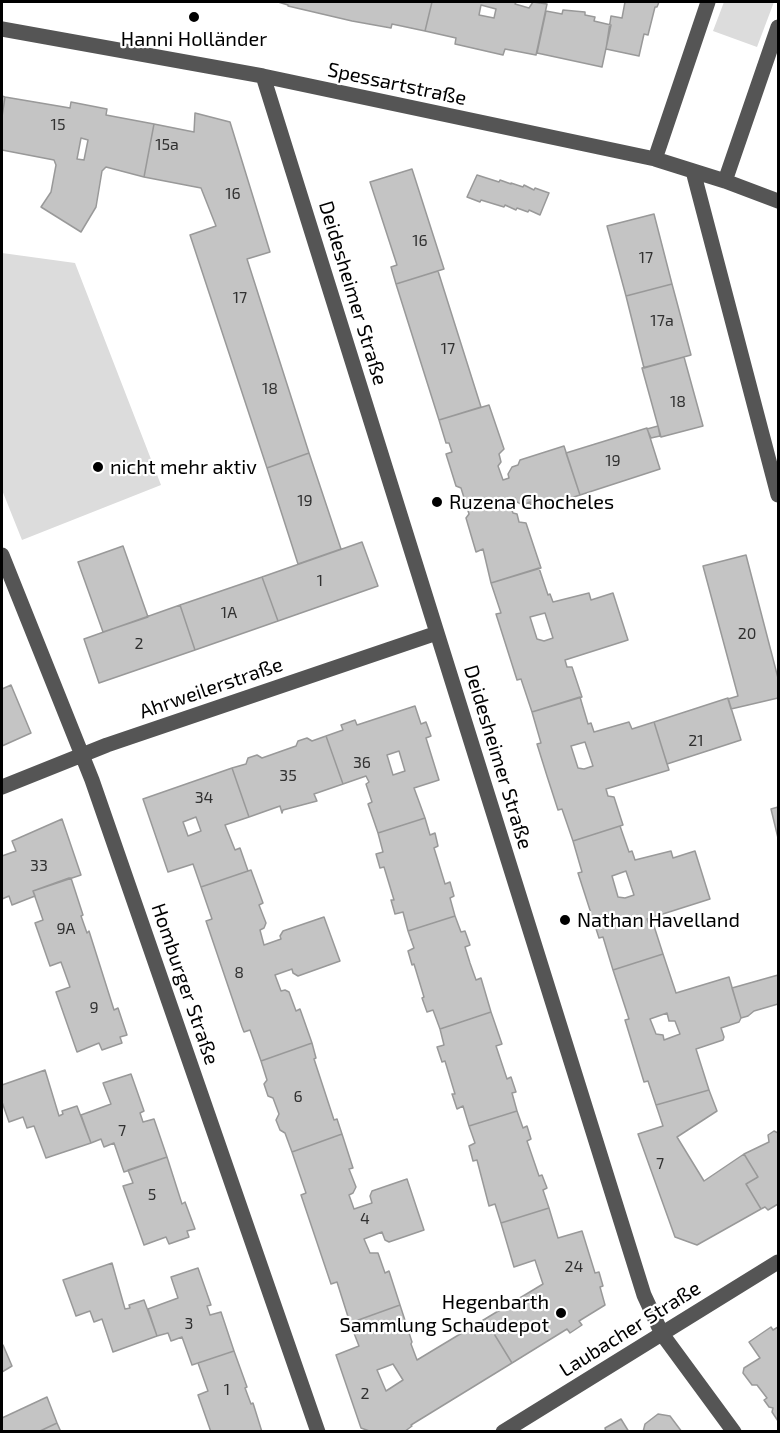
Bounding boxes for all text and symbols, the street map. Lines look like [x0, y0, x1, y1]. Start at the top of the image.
marker: Hanni Holländer [187, 10, 201, 24]
place label: Hanni Holländer [121, 27, 267, 51]
street label: Spessartstraße [325, 58, 469, 110]
house number: 15 [51, 115, 65, 135]
house number: 15a [155, 135, 179, 155]
house number: 16 [225, 184, 241, 204]
street label: Deidesheimer Straße [314, 198, 392, 388]
house number: 16 [412, 231, 428, 251]
house number: 17 [639, 248, 653, 268]
house number: 17 [233, 288, 247, 308]
house number: 17a [650, 311, 674, 331]
house number: 17 [441, 339, 455, 359]
house number: 18 [262, 379, 278, 399]
house number: 18 [670, 392, 686, 412]
house number: 19 [605, 451, 621, 471]
place label: nicht mehr aktiv [110, 455, 257, 479]
marker: nicht mehr aktiv [91, 460, 105, 474]
place label: Ruzena Chocheles [449, 490, 614, 514]
house number: 19 [297, 491, 313, 511]
marker: Ruzena Chocheles [430, 495, 444, 509]
house number: 1 [317, 571, 323, 591]
house number: 1A [221, 603, 237, 623]
house number: 20 [738, 624, 756, 644]
house number: 2 [135, 634, 143, 654]
street label: Ahrweilerstraße [136, 652, 286, 724]
street label: Deidesheimer Straße [459, 662, 537, 852]
house number: 21 [688, 731, 704, 751]
house number: 36 [353, 753, 371, 773]
house number: 35 [279, 766, 297, 786]
house number: 34 [195, 788, 213, 808]
house number: 33 [30, 856, 48, 876]
street label: Homburger Straße [146, 900, 224, 1068]
place label: Nathan Havelland [577, 908, 740, 932]
marker: Nathan Havelland [558, 913, 572, 927]
house number: 9A [56, 919, 76, 939]
house number: 8 [234, 963, 244, 983]
house number: 9 [89, 998, 99, 1018]
house number: 6 [293, 1087, 303, 1107]
house number: 7 [118, 1121, 126, 1141]
house number: 7 [656, 1154, 664, 1174]
house number: 5 [148, 1185, 156, 1205]
house number: 4 [360, 1209, 370, 1229]
house number: 24 [565, 1257, 583, 1277]
street label: Laubacher Straße [555, 1276, 705, 1382]
place label: Hegenbarth Sammlung Schaudepot [339, 1290, 549, 1337]
marker: Hegenbarth Sammlung Schaudepot [554, 1306, 568, 1320]
house number: 3 [185, 1314, 193, 1334]
house number: 1 [224, 1380, 230, 1400]
house number: 2 [361, 1384, 369, 1404]

